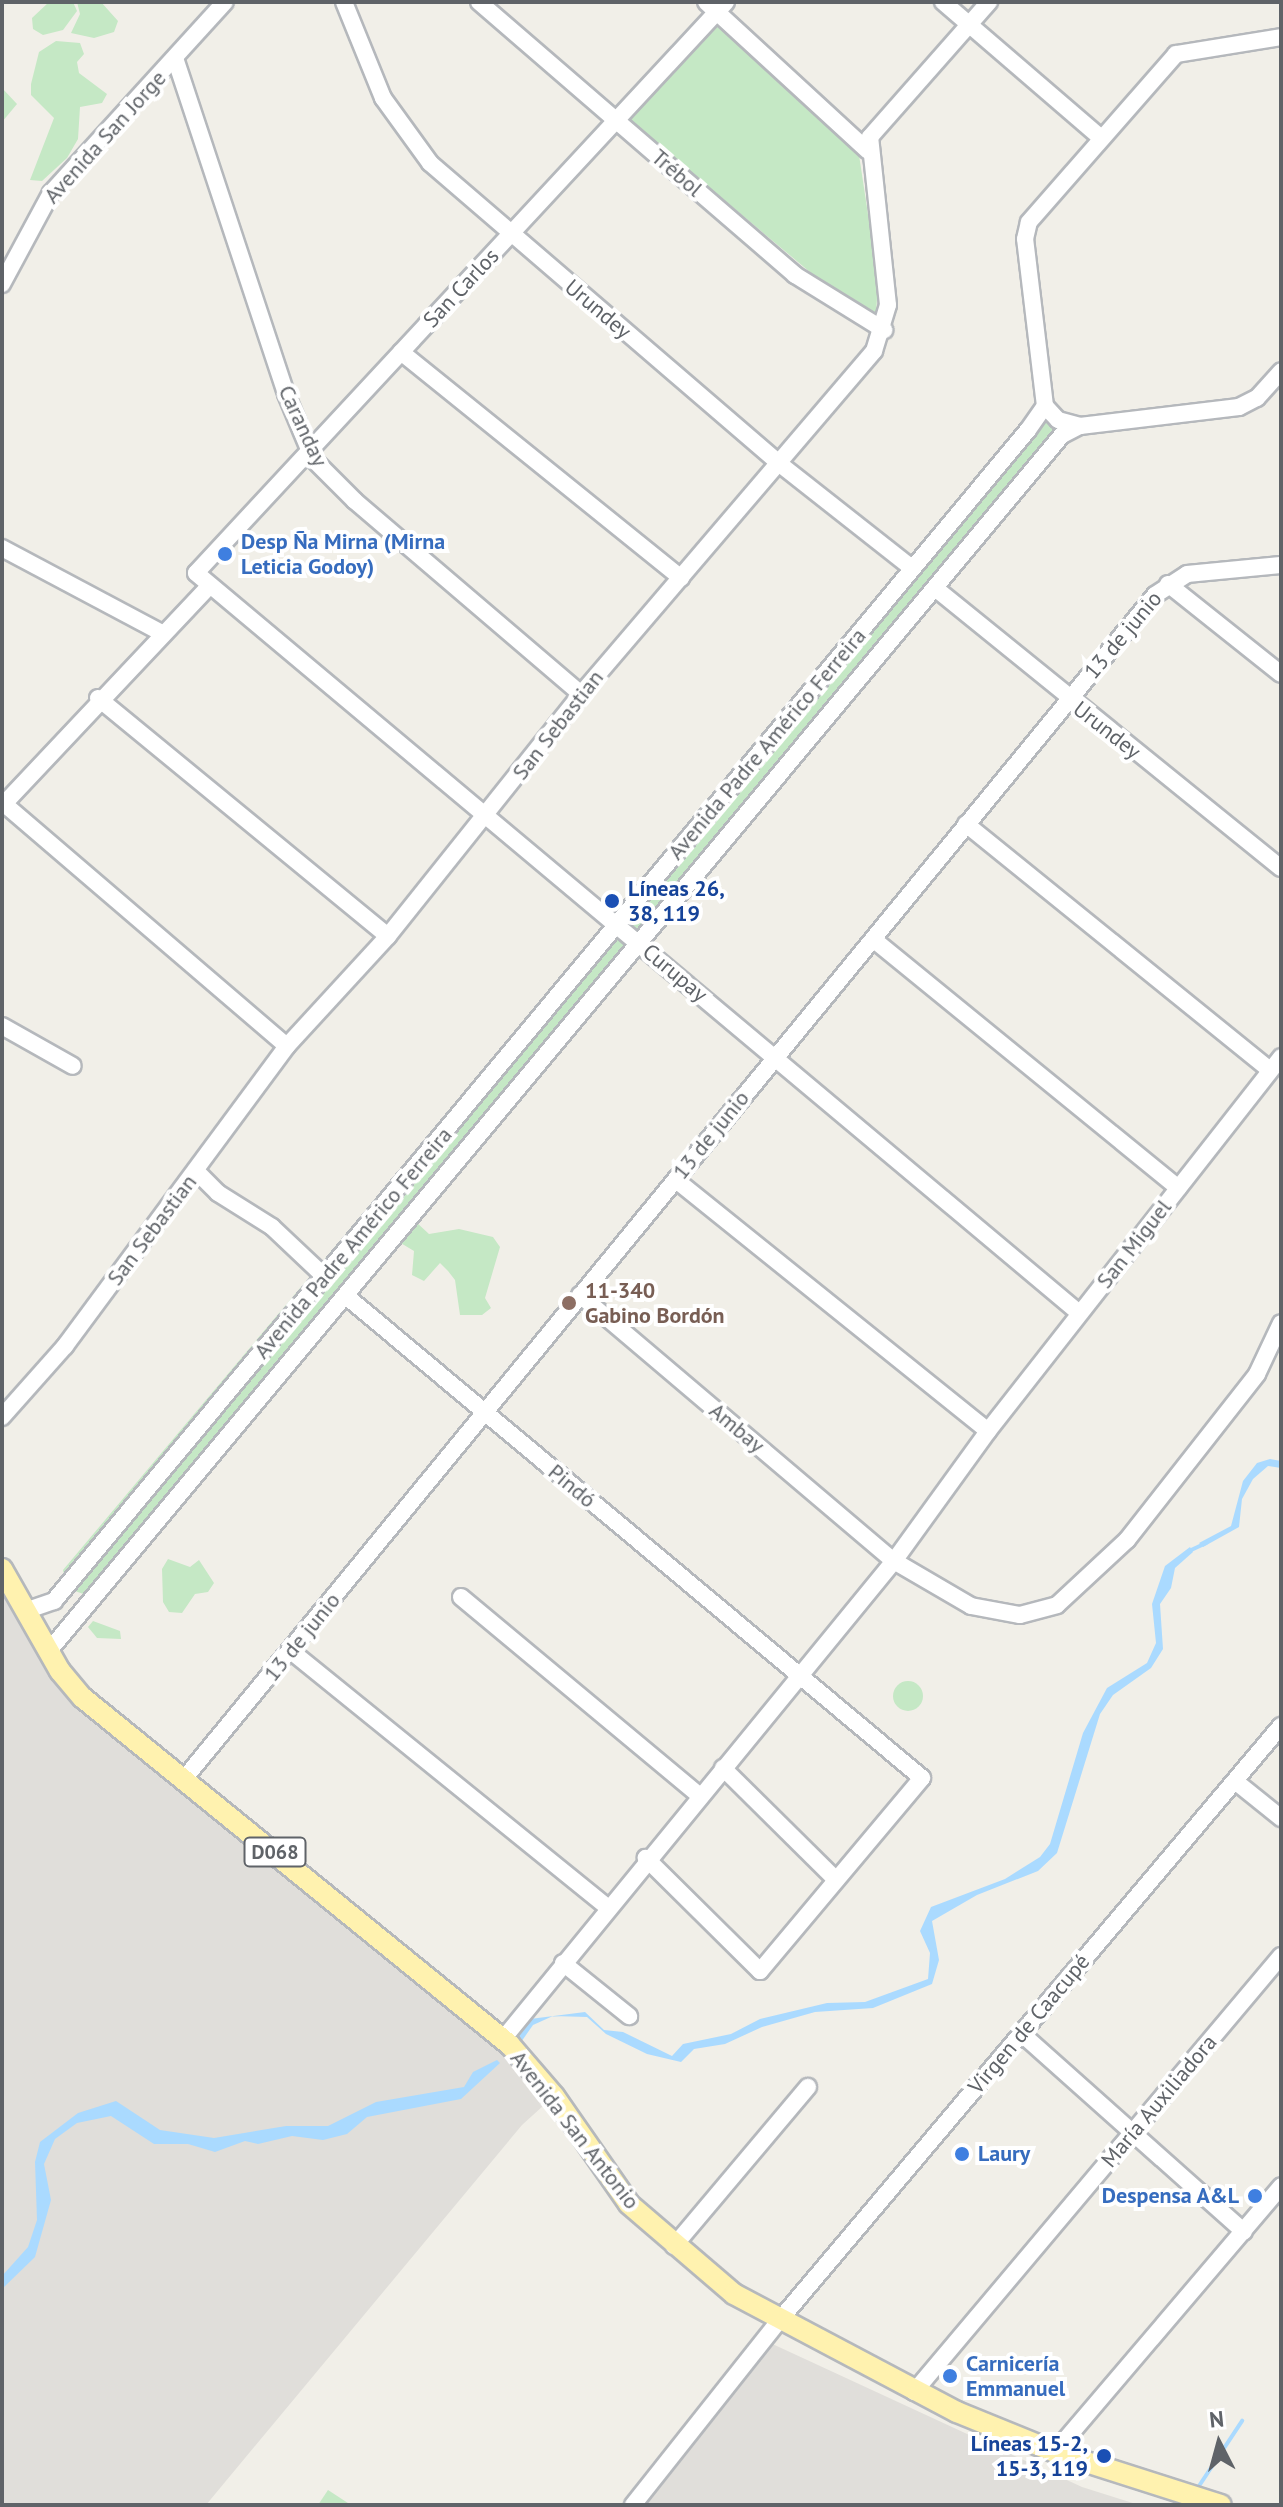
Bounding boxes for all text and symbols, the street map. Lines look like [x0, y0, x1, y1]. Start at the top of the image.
street label: Avenida San Jorge [39, 65, 171, 209]
street label: Trébol [646, 144, 708, 202]
street label: San Carlos [418, 243, 504, 333]
street label: Urundey [559, 274, 637, 344]
street label: Caranday [273, 381, 333, 471]
place label: Desp Ña Mirna (Mirna Leticia Godoy) [241, 528, 445, 580]
marker: Desp Ña Mirna (Mirna Leticia Godoy) [216, 545, 234, 563]
street label: 13 de junio [1079, 586, 1167, 684]
street label: Avenida Padre Américo Ferreira [662, 623, 872, 865]
street label: San Sebastian [507, 665, 609, 785]
street label: Urundey [1068, 695, 1146, 765]
place label: Líneas 26, 38, 119 [628, 875, 725, 926]
marker: Líneas 26, 38, 119 [603, 892, 621, 910]
street label: Curupay [637, 938, 713, 1008]
street label: 13 de junio [667, 1085, 755, 1185]
street label: Avenida Padre Américo Ferreira [248, 1122, 458, 1364]
street label: San Sebastian [102, 1169, 202, 1291]
street label: San Miguel [1091, 1194, 1177, 1294]
place label: 11-340 Gabino Bordón [585, 1277, 725, 1328]
marker: 11-340 Gabino Bordón [560, 1294, 578, 1312]
street label: Ambay [704, 1397, 770, 1459]
street label: Pindó [543, 1459, 601, 1513]
street label: 13 de junio [258, 1587, 346, 1687]
road number: D068 [243, 1836, 307, 1868]
street label: Virgen de Caacupé [963, 1949, 1095, 2099]
street label: María Auxiliadora [1096, 2029, 1222, 2173]
street label: Avenida San Antonio [505, 2045, 645, 2215]
place label: Laury [978, 2141, 1030, 2167]
marker: Laury [953, 2145, 971, 2163]
place label: Despensa A&L [1101, 2183, 1239, 2209]
marker: Despensa A&L [1246, 2187, 1264, 2205]
place label: Carnicería Emmanuel [966, 2350, 1065, 2402]
marker: Carnicería Emmanuel [941, 2367, 959, 2385]
north arrow [1179, 2403, 1259, 2483]
text: N [1208, 2404, 1225, 2434]
place label: Líneas 15-2, 15-3, 119 [971, 2430, 1088, 2482]
marker: Líneas 15-2, 15-3, 119 [1095, 2447, 1113, 2465]

